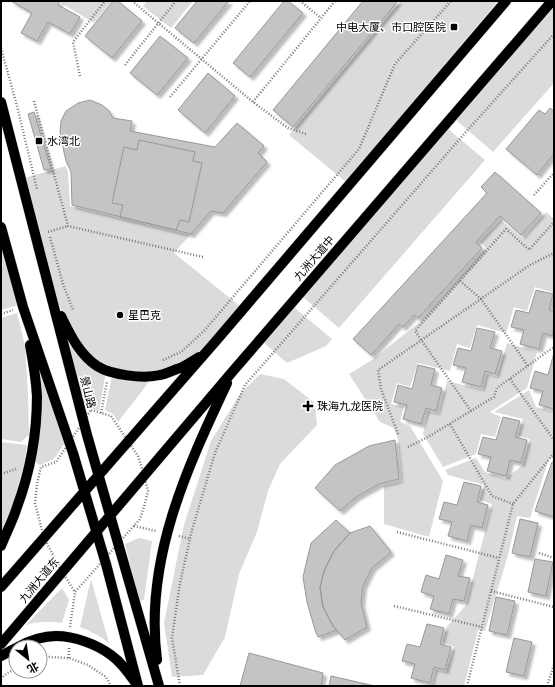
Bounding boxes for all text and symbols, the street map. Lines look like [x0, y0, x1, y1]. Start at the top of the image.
place label: 中电大厦、市口腔医院 [336, 19, 446, 34]
marker: 中电大厦、市口腔医院 [449, 22, 459, 32]
place label: 水湾北 [47, 133, 80, 148]
marker: 水湾北 [34, 136, 44, 146]
street label: 九洲大道中 [290, 232, 337, 283]
place label: 星巴克 [128, 307, 161, 322]
marker: 星巴克 [115, 310, 125, 320]
street label: 景山路 [77, 374, 100, 410]
place label: 珠海九龙医院 [317, 398, 383, 413]
marker: 珠海九龙医院 [302, 400, 314, 412]
street label: 九洲大道东 [15, 554, 62, 606]
north arrow [8, 639, 48, 679]
text: 北 [25, 659, 42, 677]

